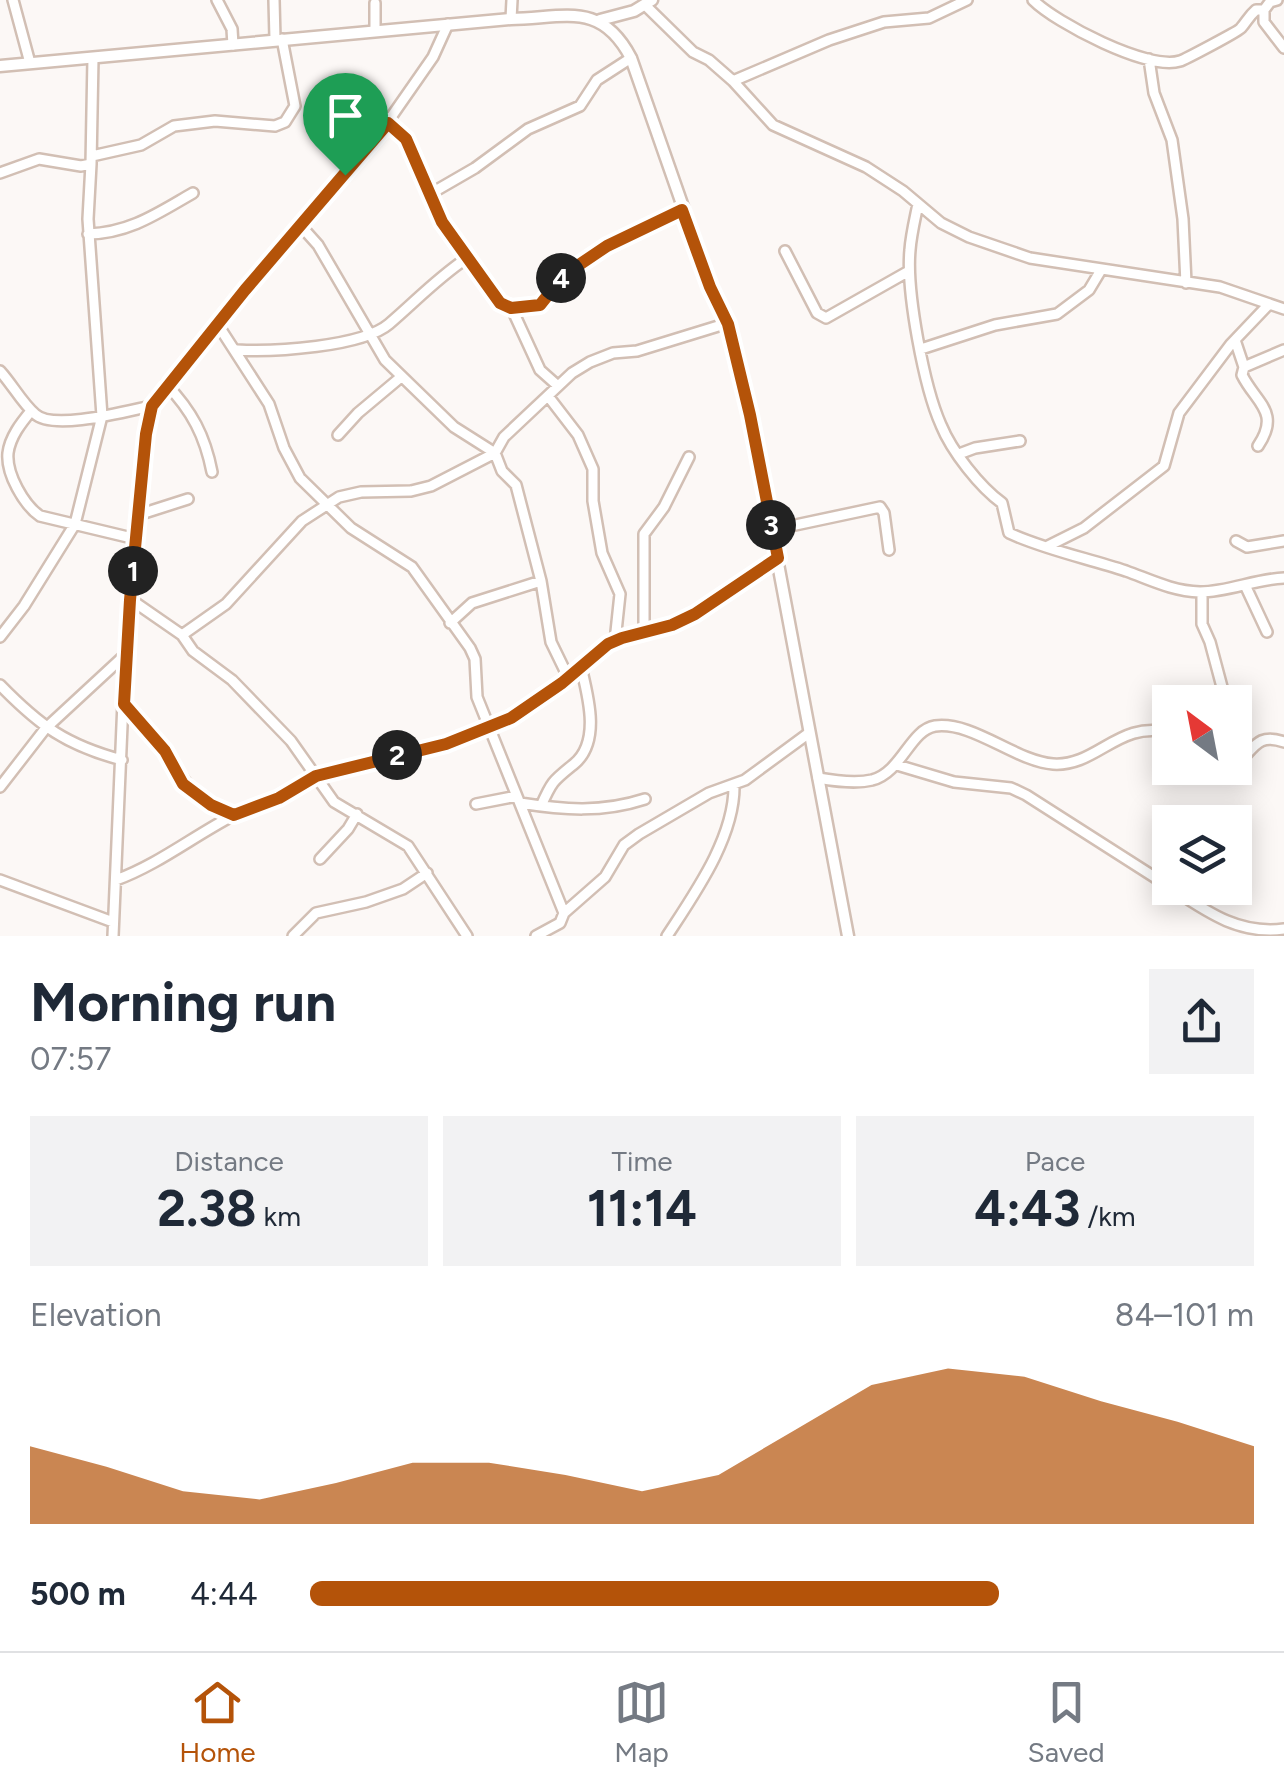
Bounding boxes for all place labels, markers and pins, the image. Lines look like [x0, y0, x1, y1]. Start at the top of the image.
pin [303, 73, 388, 176]
pin: 4 [536, 253, 586, 303]
pin: 3 [746, 500, 796, 550]
pin: 1 [108, 546, 158, 596]
pin: 2 [372, 730, 422, 780]

